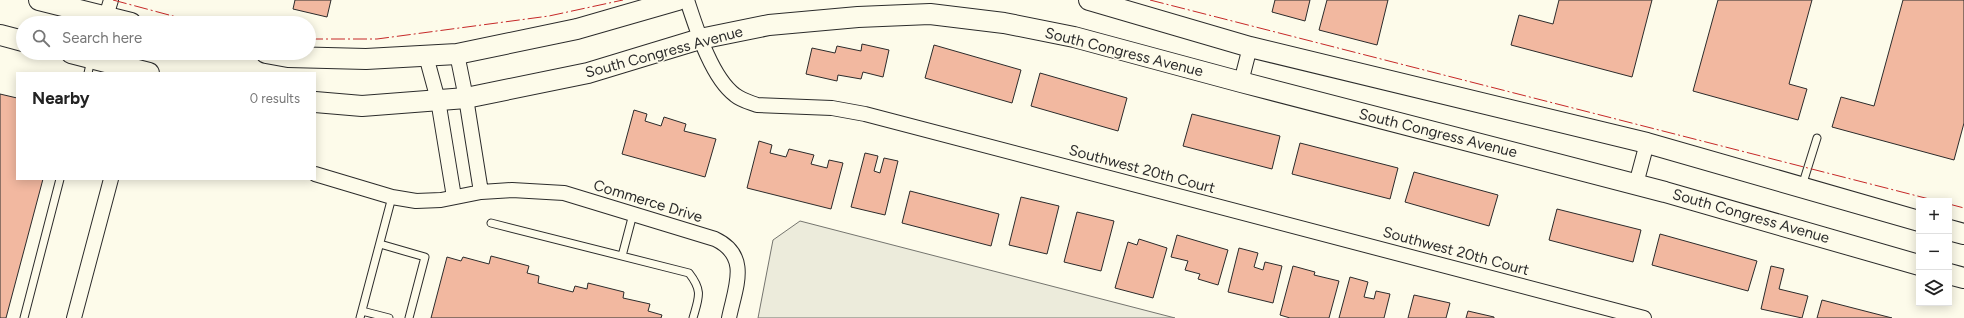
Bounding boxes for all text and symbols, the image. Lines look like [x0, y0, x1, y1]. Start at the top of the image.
search box [16, 16, 316, 60]
street label: South Congress Avenue [583, 22, 745, 82]
street label: South Congress Avenue [1043, 24, 1205, 80]
icon: search [30, 27, 52, 49]
text: Search here [62, 29, 142, 47]
text: Nearby [32, 88, 90, 108]
text: 0 results [250, 91, 300, 106]
street label: South Congress Avenue [1357, 105, 1519, 161]
street label: Southwest 20th Court [1067, 141, 1217, 197]
street label: Commerce Drive [591, 176, 705, 226]
street label: South Congress Avenue [1670, 185, 1832, 247]
map controls [1916, 198, 1952, 306]
button: + [1916, 198, 1952, 234]
street label: Southwest 20th Court [1381, 223, 1531, 279]
button: − [1916, 234, 1952, 270]
button: layers [1916, 270, 1952, 306]

